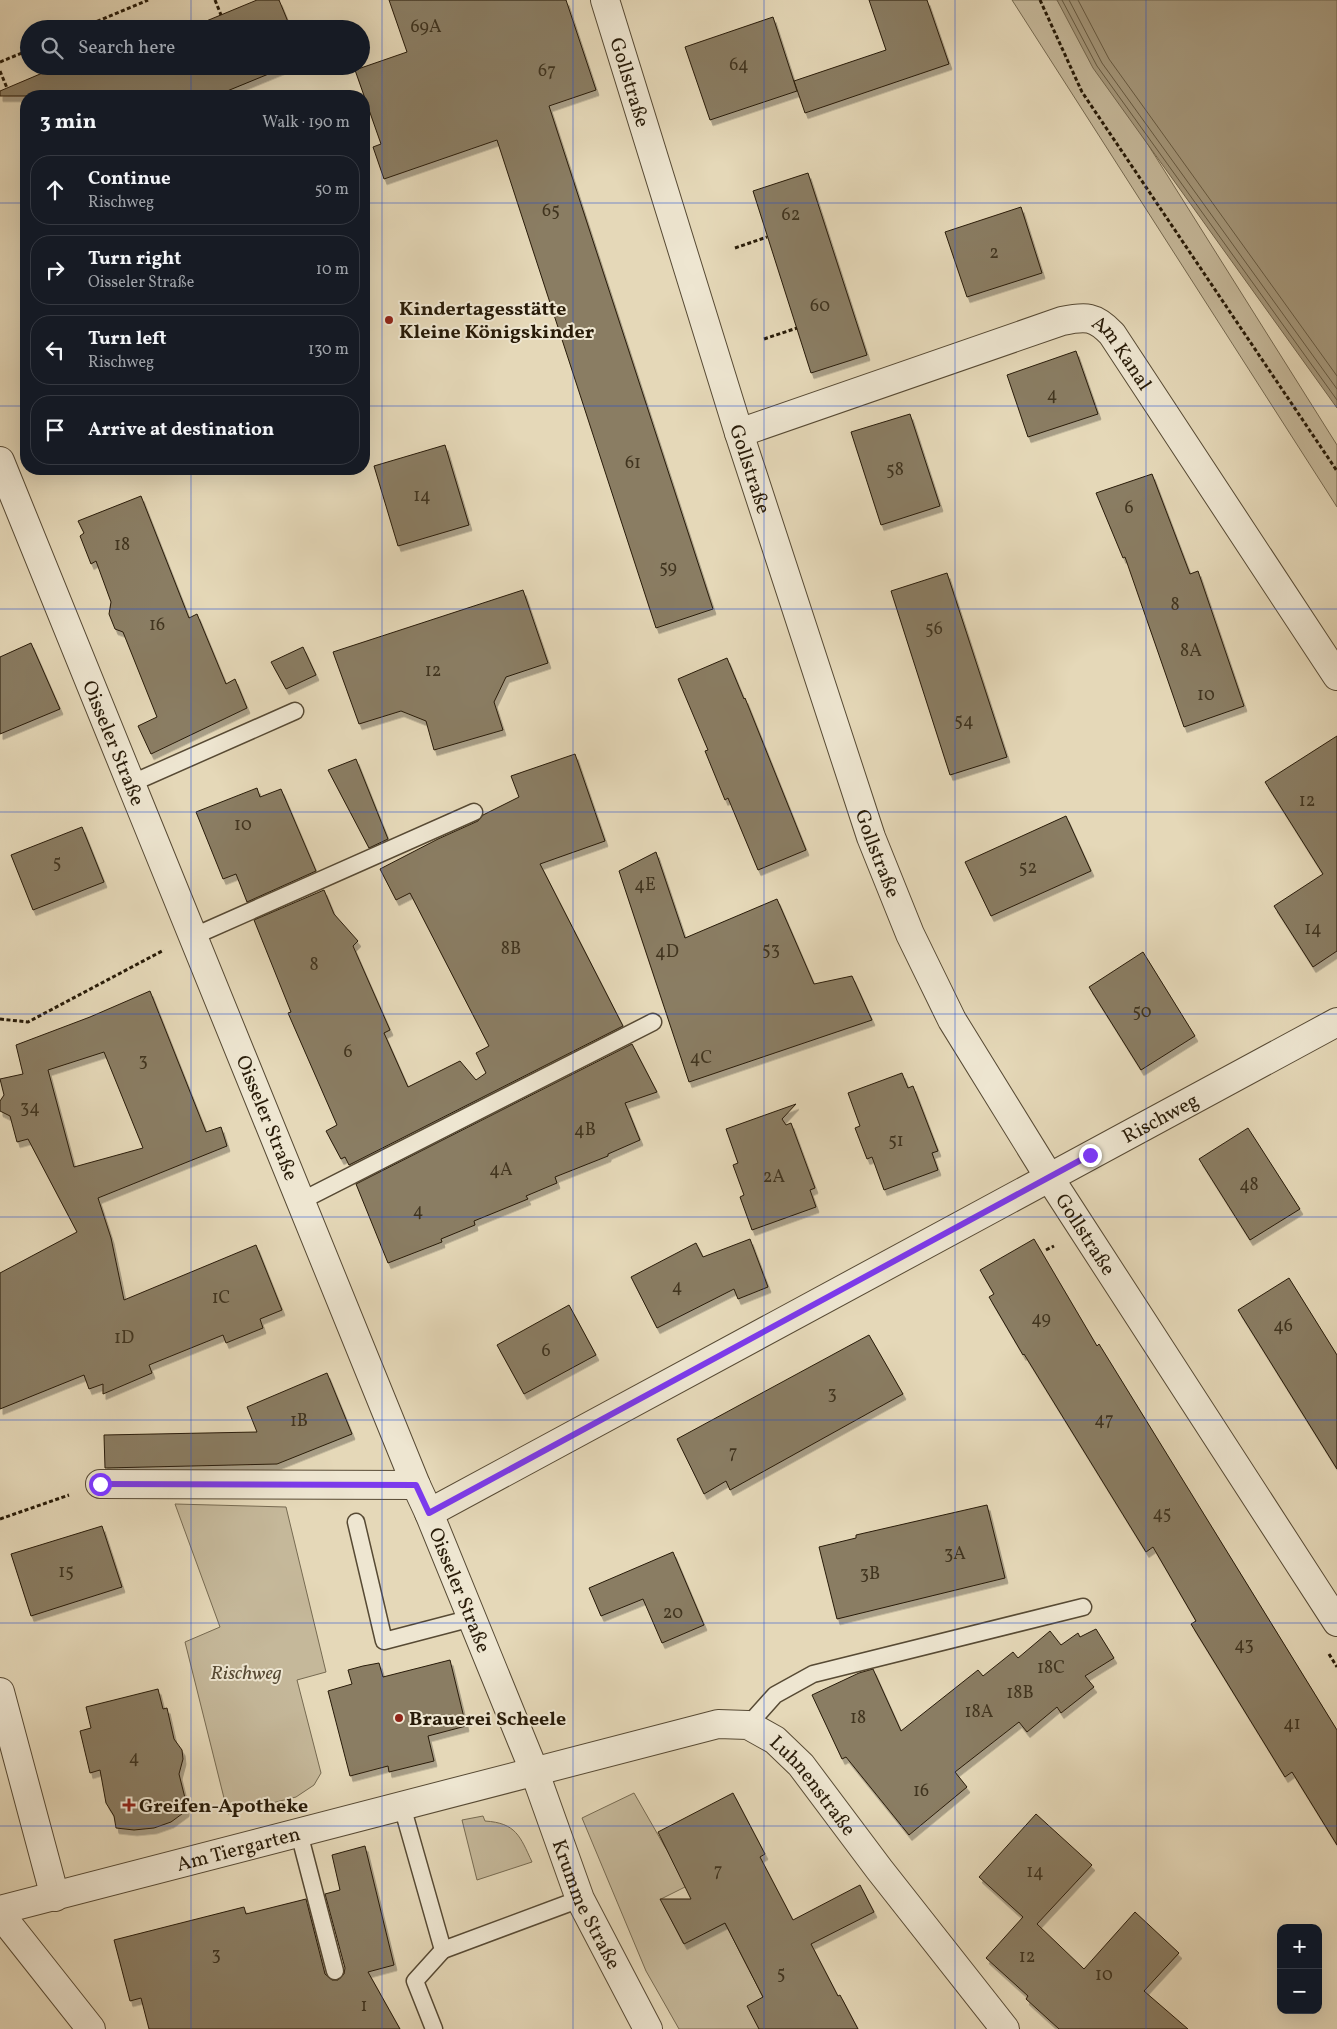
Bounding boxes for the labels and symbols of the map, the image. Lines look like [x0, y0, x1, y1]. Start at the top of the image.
house number: 69A [410, 15, 442, 40]
street label: Gollstraße [601, 34, 656, 131]
house number: 64 [729, 53, 749, 78]
house number: 67 [538, 59, 556, 84]
house number: 65 [542, 199, 560, 224]
house number: 62 [782, 203, 800, 228]
house number: 2 [989, 241, 999, 266]
house number: 60 [810, 294, 830, 319]
place label: Kindertagesstätte Kleine Königskinder [399, 296, 595, 347]
street label: Am Kanal [1085, 310, 1157, 397]
marker: Kindertagesstätte Kleine Königskinder [383, 314, 395, 326]
house number: 4 [1047, 383, 1057, 408]
street label: Gollstraße [721, 421, 776, 518]
house number: 61 [625, 451, 641, 476]
house number: 58 [886, 458, 904, 483]
house number: 14 [413, 484, 431, 509]
house number: 6 [1124, 496, 1134, 521]
house number: 18 [114, 533, 130, 558]
house number: 59 [659, 556, 677, 581]
house number: 8 [1170, 593, 1180, 618]
house number: 16 [149, 613, 165, 638]
house number: 56 [925, 617, 943, 642]
house number: 8A [1180, 639, 1202, 664]
house number: 12 [425, 659, 441, 684]
street label: Oisseler Straße [74, 677, 150, 810]
house number: 10 [1197, 683, 1215, 708]
house number: 54 [954, 709, 974, 734]
house number: 12 [1299, 789, 1315, 814]
street label: Gollstraße [847, 806, 906, 902]
house number: 10 [234, 813, 252, 838]
house number: 5 [53, 851, 61, 876]
house number: 52 [1019, 856, 1037, 881]
house number: 4E [634, 873, 656, 898]
house number: 14 [1304, 917, 1322, 942]
house number: 8B [501, 937, 521, 962]
house number: 53 [762, 938, 780, 963]
house number: 4D [655, 940, 679, 965]
house number: 8 [309, 953, 319, 978]
house number: 50 [1132, 1000, 1152, 1025]
house number: 6 [343, 1040, 353, 1065]
house number: 4C [690, 1046, 712, 1071]
house number: 3 [138, 1049, 148, 1074]
street label: Oisseler Straße [228, 1051, 304, 1185]
street label: Rischweg [1118, 1087, 1204, 1152]
house number: 34 [20, 1096, 40, 1121]
house number: 4B [574, 1118, 596, 1143]
house number: 51 [888, 1129, 904, 1154]
route end [1079, 1144, 1102, 1167]
house number: 4A [489, 1158, 513, 1183]
house number: 2A [763, 1165, 785, 1190]
house number: 48 [1239, 1173, 1259, 1198]
street label: Gollstraße [1047, 1189, 1121, 1282]
house number: 4 [413, 1199, 423, 1224]
house number: 4 [672, 1275, 682, 1300]
house number: 1C [212, 1286, 230, 1311]
house number: 49 [1031, 1307, 1051, 1332]
house number: 46 [1273, 1314, 1293, 1339]
house number: 1D [114, 1326, 134, 1351]
house number: 6 [541, 1339, 551, 1364]
house number: 3 [827, 1382, 837, 1407]
house number: 47 [1094, 1408, 1114, 1433]
house number: 1B [290, 1409, 308, 1434]
house number: 7 [729, 1441, 737, 1466]
route start [89, 1473, 112, 1496]
house number: 45 [1153, 1502, 1171, 1527]
street label: Oisseler Straße [420, 1524, 496, 1657]
house number: 3A [944, 1542, 966, 1567]
house number: 15 [58, 1560, 74, 1585]
house number: 3B [860, 1562, 880, 1587]
house number: 20 [663, 1601, 683, 1626]
house number: 43 [1234, 1633, 1254, 1658]
house number: 18C [1037, 1656, 1065, 1681]
park label: Rischweg [210, 1660, 282, 1688]
house number: 18B [1006, 1681, 1034, 1706]
house number: 18A [965, 1700, 994, 1725]
place label: Brauerei Scheele [409, 1706, 566, 1734]
house number: 18 [850, 1706, 866, 1731]
marker: Brauerei Scheele [393, 1712, 405, 1724]
house number: 41 [1283, 1712, 1301, 1737]
street label: Luhnenstraße [762, 1730, 862, 1843]
house number: 4 [129, 1746, 139, 1771]
house number: 16 [913, 1779, 929, 1804]
place label: Greifen-Apotheke [139, 1793, 308, 1821]
marker: Greifen-Apotheke [123, 1799, 135, 1811]
street label: Am Tiergarten [174, 1821, 304, 1880]
street label: Krumme Straße [544, 1836, 626, 1975]
house number: 7 [714, 1859, 722, 1884]
house number: 14 [1026, 1860, 1044, 1885]
house number: 3 [211, 1943, 221, 1968]
house number: 12 [1019, 1945, 1035, 1970]
house number: 5 [777, 1962, 785, 1987]
house number: 10 [1095, 1963, 1113, 1988]
house number: 1 [361, 1994, 367, 2019]

